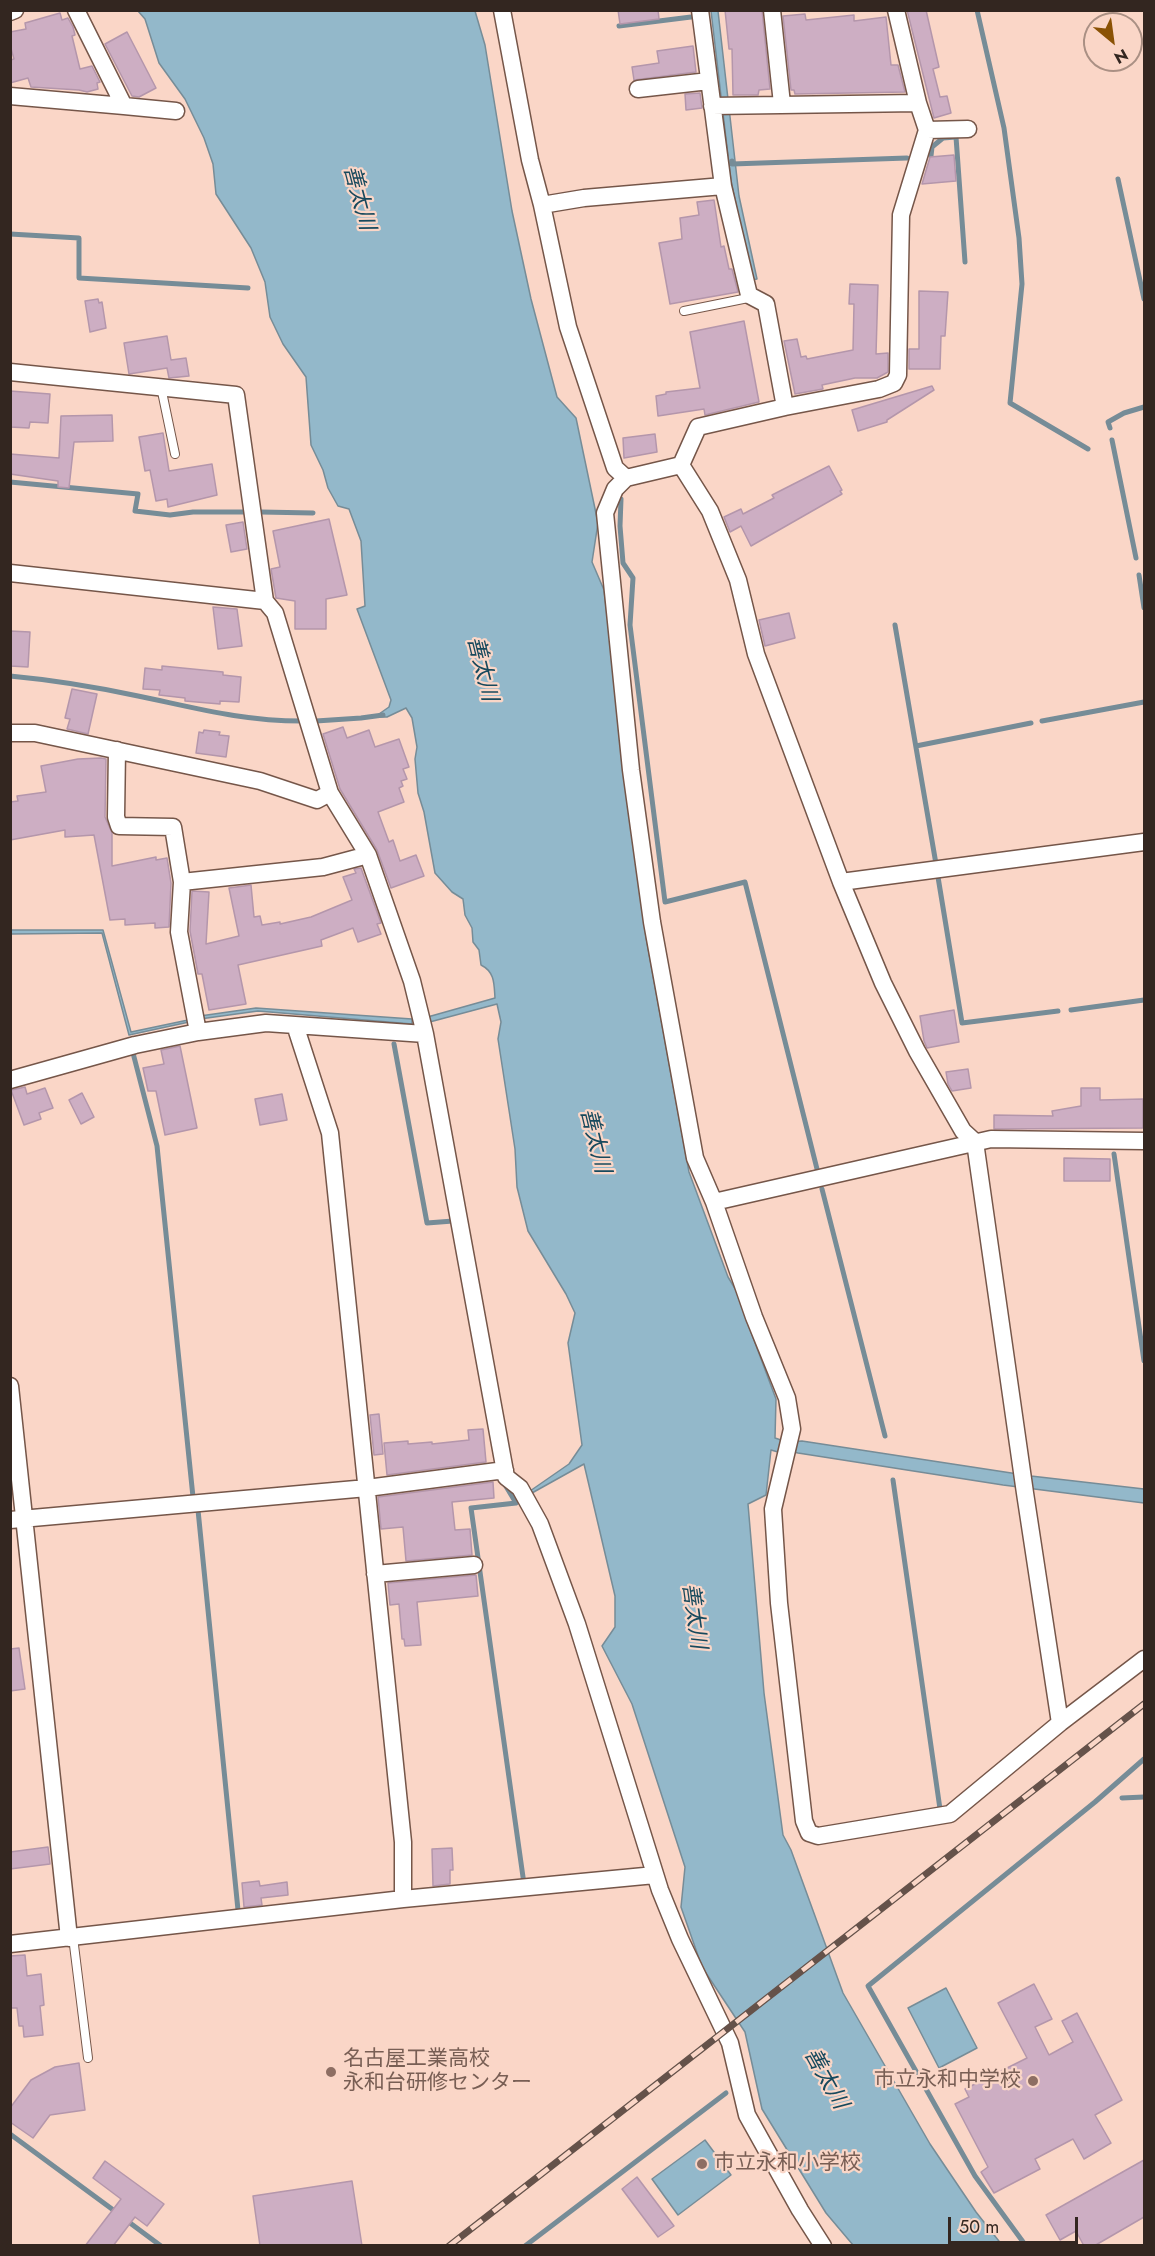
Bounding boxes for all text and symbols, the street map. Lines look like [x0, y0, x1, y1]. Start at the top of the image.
north arrow [1083, 12, 1143, 72]
text: N [1110, 43, 1132, 70]
water label: 善太川 [337, 163, 379, 233]
water label: 善太川 [460, 634, 502, 704]
water label: 善太川 [573, 1106, 615, 1176]
water label: 善太川 [675, 1581, 711, 1651]
water label: 善太川 [797, 2044, 853, 2114]
place label: 名古屋工業高校 永和台研修センター [343, 2047, 532, 2097]
marker: 名古屋工業高校 永和台研修センター [324, 2065, 338, 2079]
place label: 市立永和中学校 [874, 2068, 1021, 2094]
marker: 市立永和中学校 [1026, 2074, 1040, 2088]
place label: 市立永和小学校 [714, 2151, 861, 2177]
marker: 市立永和小学校 [695, 2157, 709, 2171]
scale bar [951, 2205, 1082, 2243]
text: 50 m [959, 2214, 999, 2240]

